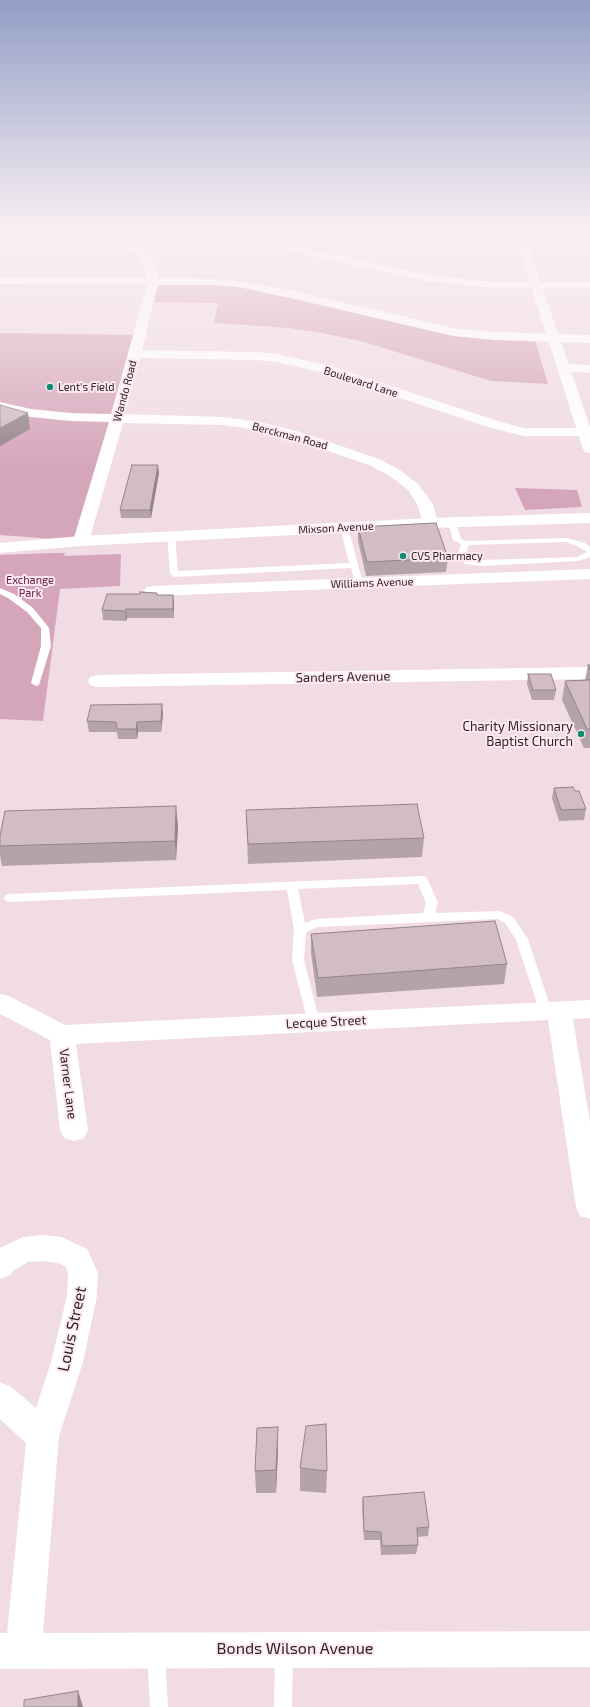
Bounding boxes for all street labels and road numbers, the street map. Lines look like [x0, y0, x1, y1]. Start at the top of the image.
street label: Wando Road [110, 359, 140, 423]
street label: Boulevard Lane [322, 364, 400, 400]
street label: Berckman Road [251, 420, 329, 452]
street label: Mixson Avenue [298, 519, 374, 537]
street label: Williams Avenue [330, 575, 414, 591]
street label: Sanders Avenue [296, 668, 390, 686]
street label: Lecque Street [285, 1012, 367, 1032]
street label: Varner Lane [56, 1048, 80, 1120]
street label: Louis Street [54, 1285, 90, 1373]
street label: Bonds Wilson Avenue [217, 1639, 373, 1659]

